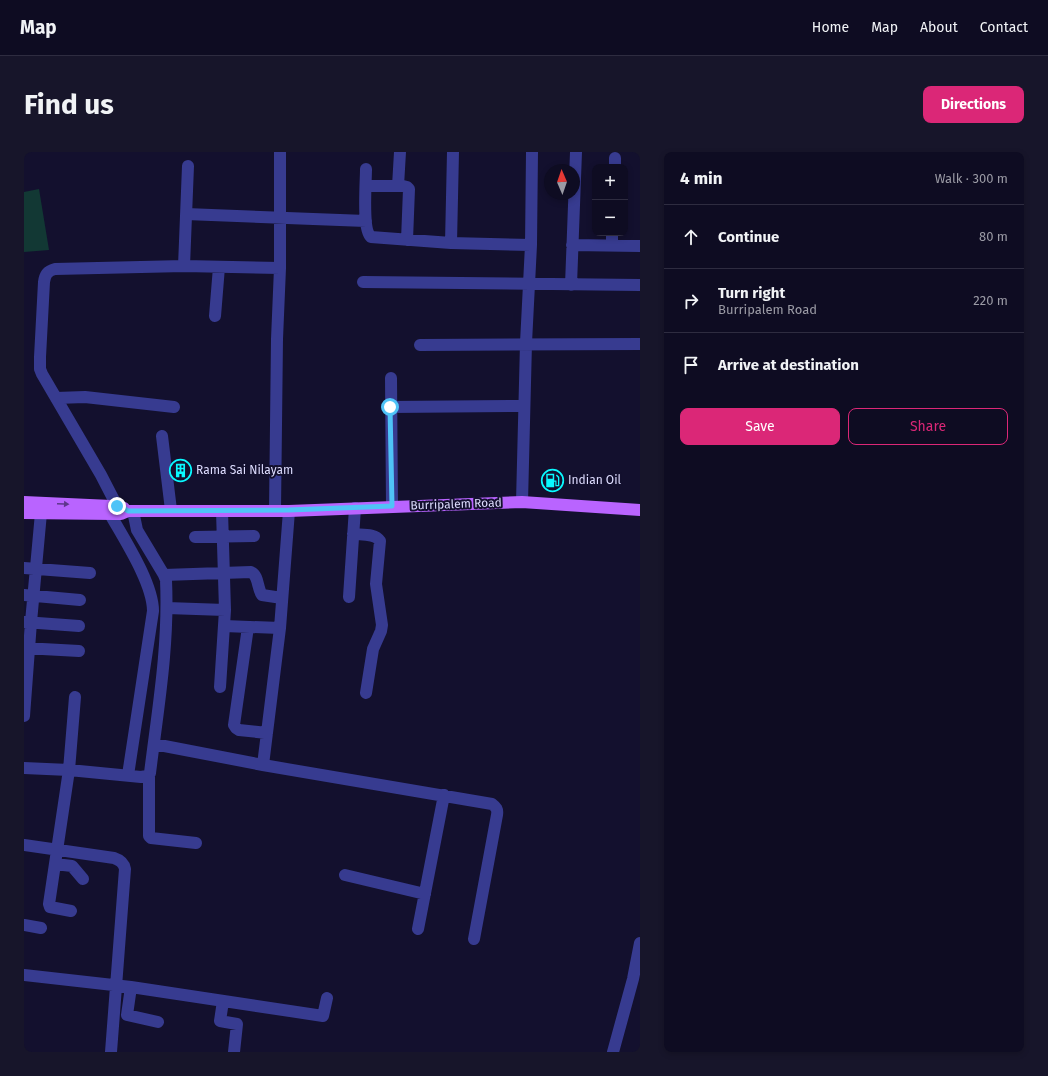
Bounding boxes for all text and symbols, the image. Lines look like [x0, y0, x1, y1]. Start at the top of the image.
text: Map [20, 16, 57, 39]
text: Home [812, 19, 849, 36]
text: Map [871, 19, 898, 36]
text: About [920, 19, 958, 36]
text: Contact [980, 19, 1028, 36]
button: Directions [923, 86, 1024, 123]
text: Find us [24, 88, 114, 121]
north arrow [544, 164, 580, 200]
map controls [592, 164, 628, 236]
button: + [592, 164, 628, 200]
text: 4 min [680, 168, 723, 189]
text: Walk · 300 m [935, 171, 1008, 186]
button: − [592, 200, 628, 236]
icon: ahead [680, 226, 702, 248]
text: Continue [718, 228, 779, 246]
text: 80 m [979, 229, 1008, 244]
text: Turn right [718, 284, 785, 302]
icon: right [680, 290, 702, 312]
text: 220 m [973, 293, 1008, 308]
text: Burripalem Road [718, 302, 817, 317]
icon: arrive [680, 354, 702, 376]
text: Arrive at destination [718, 356, 859, 374]
route start [381, 398, 399, 416]
button: Save [680, 408, 840, 445]
button: Share [848, 408, 1008, 445]
building icon: Rama Sai Nilayam [167, 457, 193, 483]
place label: Rama Sai Nilayam [196, 463, 293, 477]
fuel station icon: Indian Oil [540, 467, 566, 493]
place label: Indian Oil [568, 473, 622, 487]
street label: Burripalem Road [410, 495, 502, 513]
route end [108, 497, 126, 515]
one-way arrow [57, 500, 69, 507]

